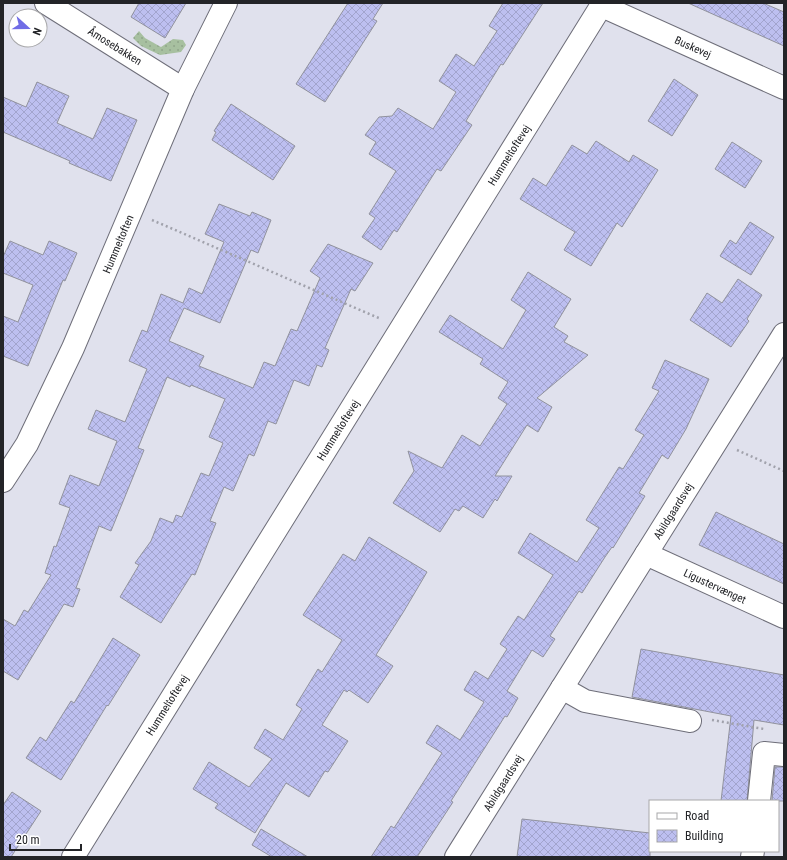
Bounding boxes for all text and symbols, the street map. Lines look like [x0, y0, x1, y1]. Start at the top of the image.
north arrow [8, 8, 48, 48]
street label: Åmosebakken [85, 24, 145, 68]
text: N [30, 26, 44, 37]
street label: Buskevej [673, 34, 713, 61]
street label: Hummeltoftevej [486, 123, 533, 188]
street label: Hummeltoften [100, 213, 137, 275]
street label: Hummeltoftevej [315, 398, 362, 463]
street label: Abildgaardsvej [651, 481, 696, 542]
street label: Ligustervænget [682, 566, 748, 607]
street label: Hummeltoftevej [144, 673, 191, 738]
street label: Abildgaardsvej [481, 753, 526, 814]
legend [649, 800, 779, 852]
text: Road [685, 809, 709, 823]
scale bar [10, 826, 81, 852]
text: Building [685, 829, 723, 843]
text: 20 m [16, 833, 40, 847]

